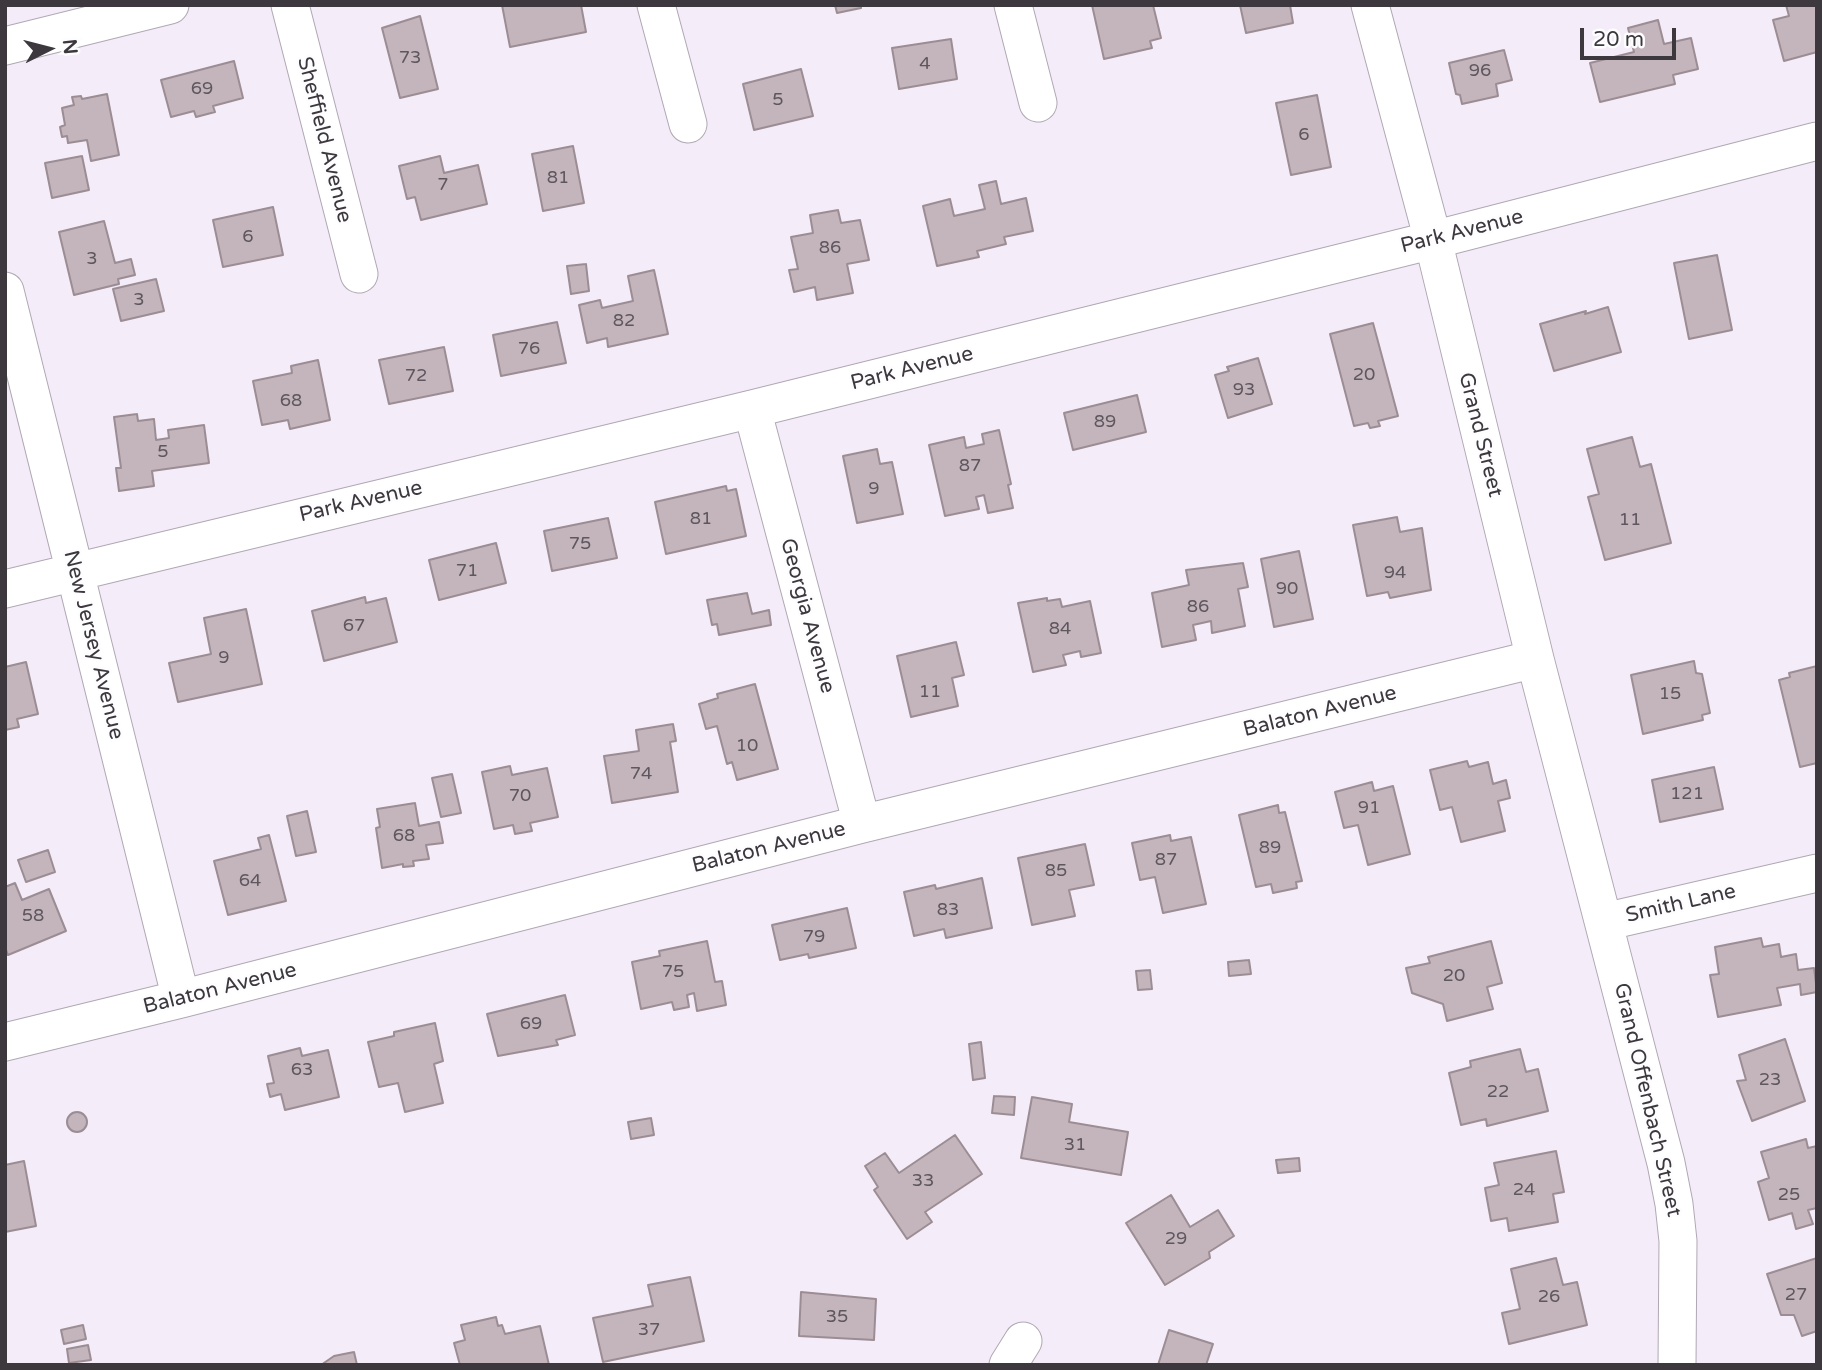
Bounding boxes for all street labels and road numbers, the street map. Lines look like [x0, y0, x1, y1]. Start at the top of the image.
street label: Sheffield Avenue [291, 54, 357, 226]
street label: Park Avenue [1398, 205, 1526, 259]
street label: Park Avenue [848, 342, 976, 396]
street label: Grand Street [1452, 370, 1508, 500]
street label: Park Avenue [297, 476, 425, 528]
street label: Georgia Avenue [774, 536, 840, 696]
street label: New Jersey Avenue [57, 548, 129, 742]
street label: Balaton Avenue [1241, 681, 1399, 743]
street label: Balaton Avenue [690, 817, 848, 879]
street label: Smith Lane [1624, 879, 1738, 929]
street label: Balaton Avenue [141, 958, 299, 1020]
street label: Grand Offenbach Street [1608, 981, 1686, 1219]

